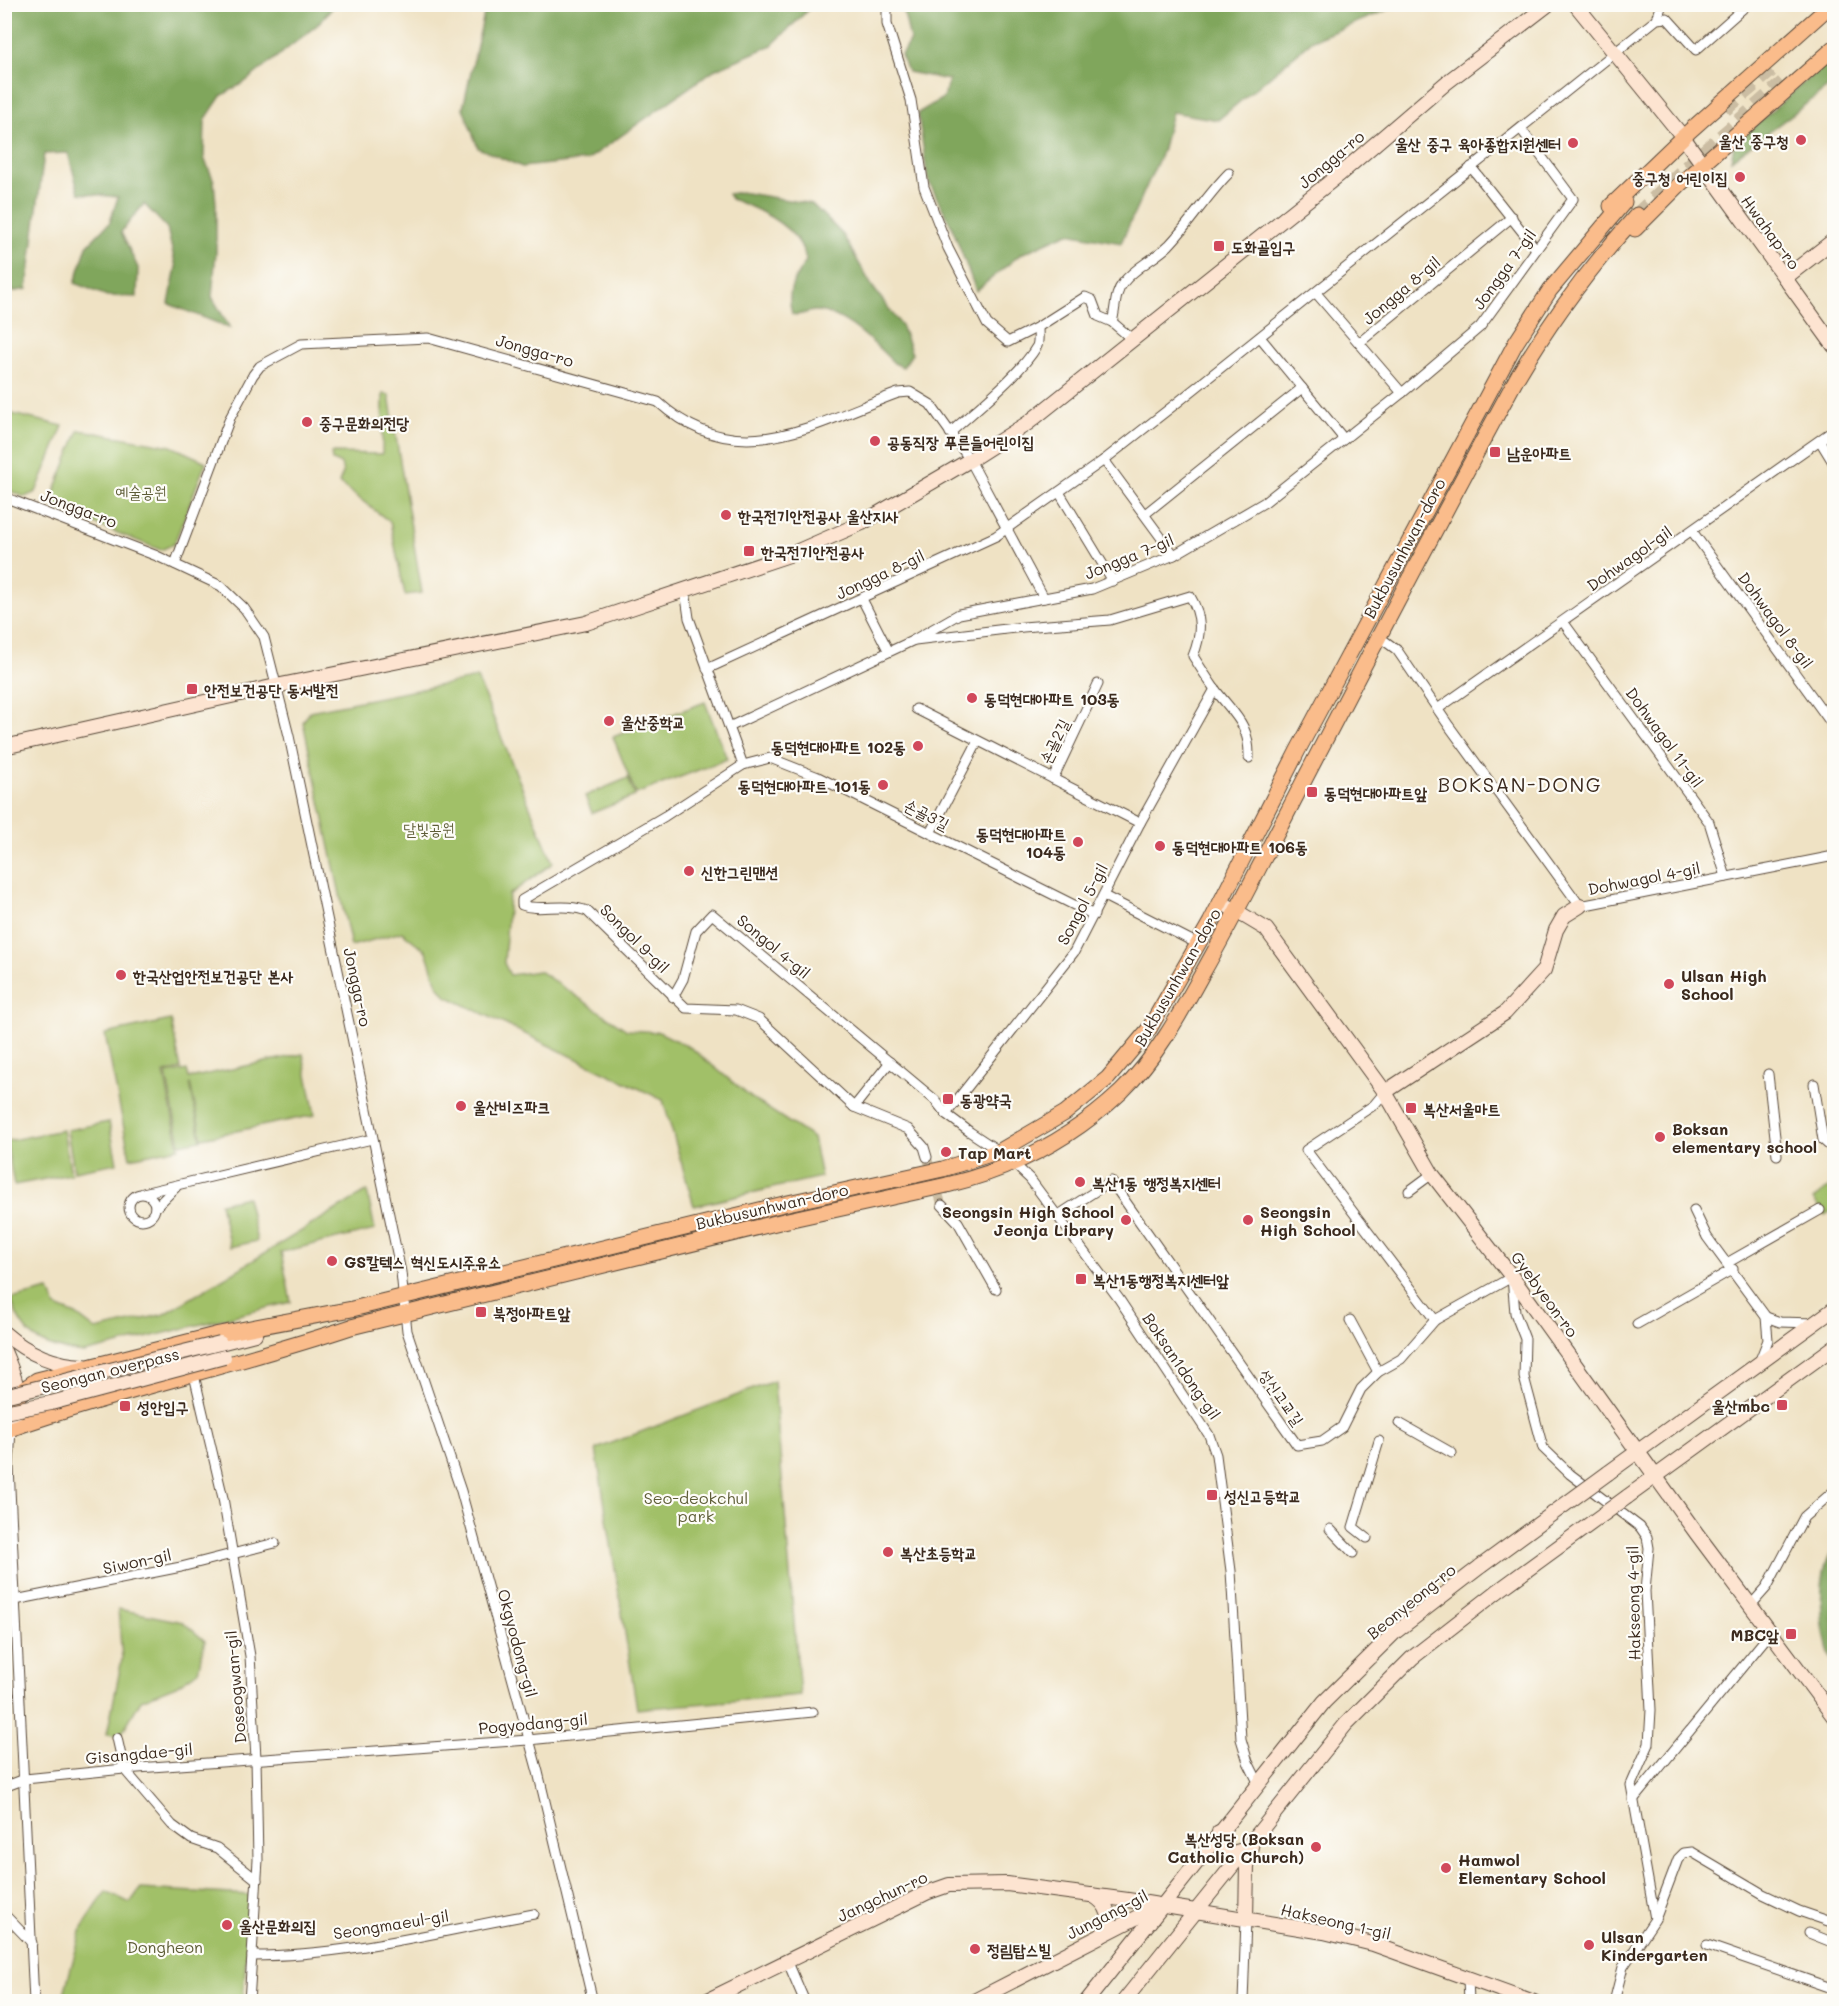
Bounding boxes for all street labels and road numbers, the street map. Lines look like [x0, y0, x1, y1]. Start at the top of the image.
street label: Jongga-ro [1294, 125, 1368, 193]
street label: Hwahap-ro [1737, 191, 1805, 273]
street label: Jongga 7-gil [1468, 225, 1540, 313]
street label: Jongga 8-gil [1358, 251, 1444, 329]
street label: Jongga-ro [494, 329, 576, 371]
street label: Bukbusunhwan-doro [1358, 474, 1450, 622]
street label: Jongga-ro [38, 484, 120, 532]
street label: Dohwagol-gil [1582, 521, 1676, 595]
street label: Jongga 7-gil [1081, 529, 1177, 583]
street label: Jongga 8-gil [832, 544, 928, 604]
street label: Dohwagol 8-gil [1734, 568, 1818, 672]
street label: Dohwagol 11-gil [1622, 683, 1708, 791]
street label: 손골2길 [1034, 715, 1074, 767]
street label: 손골3길 [901, 794, 953, 834]
street label: Dohwagol 4-gil [1586, 857, 1702, 899]
street label: Songol 5-gil [1052, 860, 1112, 948]
street label: Songol 9-gil [596, 899, 674, 977]
street label: Bukbusunhwan-doro [1129, 904, 1225, 1050]
street label: Songol 4-gil [733, 909, 815, 983]
street label: Jongga-ro [339, 946, 377, 1028]
street label: Bukbusunhwan-doro [694, 1178, 850, 1234]
street label: Gyebyeon-ro [1507, 1247, 1583, 1341]
street label: Boksan1dong-gil [1139, 1309, 1225, 1423]
street label: Seongan overpass [39, 1343, 181, 1397]
street label: 성신고교길 [1255, 1365, 1309, 1429]
street label: Siwon-gil [101, 1543, 173, 1579]
street label: Hakseong 4-gil [1622, 1546, 1644, 1660]
street label: Beonyeong-ro [1362, 1559, 1460, 1643]
street label: Okgyodong-gil [493, 1587, 543, 1699]
street label: Doseogwan-gil [220, 1630, 250, 1744]
street label: Pogyodang-gil [477, 1708, 589, 1738]
street label: Gisangdae-gil [84, 1738, 194, 1768]
street label: Jangchun-ro [834, 1866, 930, 1926]
street label: Jungang-gil [1063, 1884, 1151, 1944]
street label: Hakseong 1-gil [1279, 1898, 1393, 1944]
street label: Seongmaeul-gil [332, 1904, 450, 1944]

